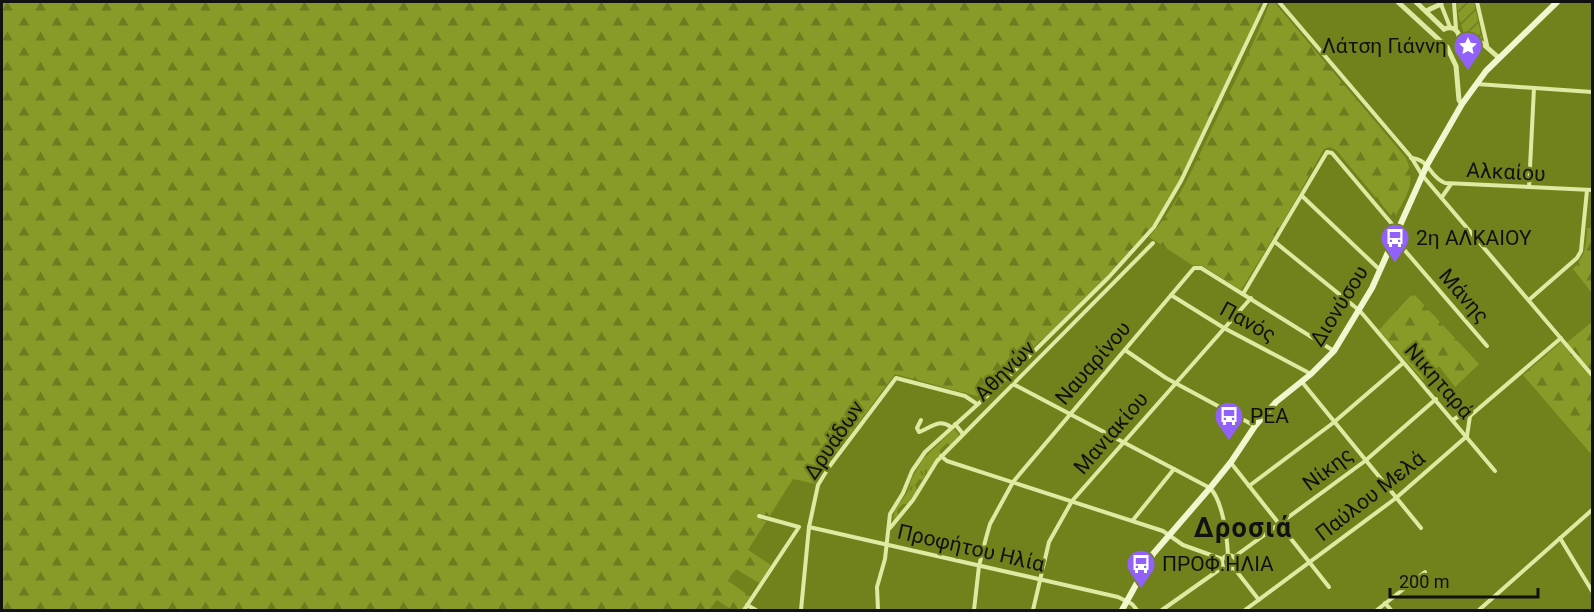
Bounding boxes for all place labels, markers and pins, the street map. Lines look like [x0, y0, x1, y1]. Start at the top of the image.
place icon: Λάτση Γιάννη [1452, 30, 1484, 72]
place label: Λάτση Γιάννη [1322, 34, 1447, 58]
bus stop icon: 2η ΑΛΚΑΙΟΥ [1379, 222, 1411, 264]
place label: 2η ΑΛΚΑΙΟΥ [1416, 226, 1532, 250]
bus stop icon: ΡΕΑ [1213, 400, 1245, 442]
place label: ΡΕΑ [1250, 404, 1289, 428]
bus stop icon: ΠΡΟΦ.ΗΛΙΑ [1125, 548, 1157, 590]
place label: ΠΡΟΦ.ΗΛΙΑ [1162, 552, 1274, 576]

